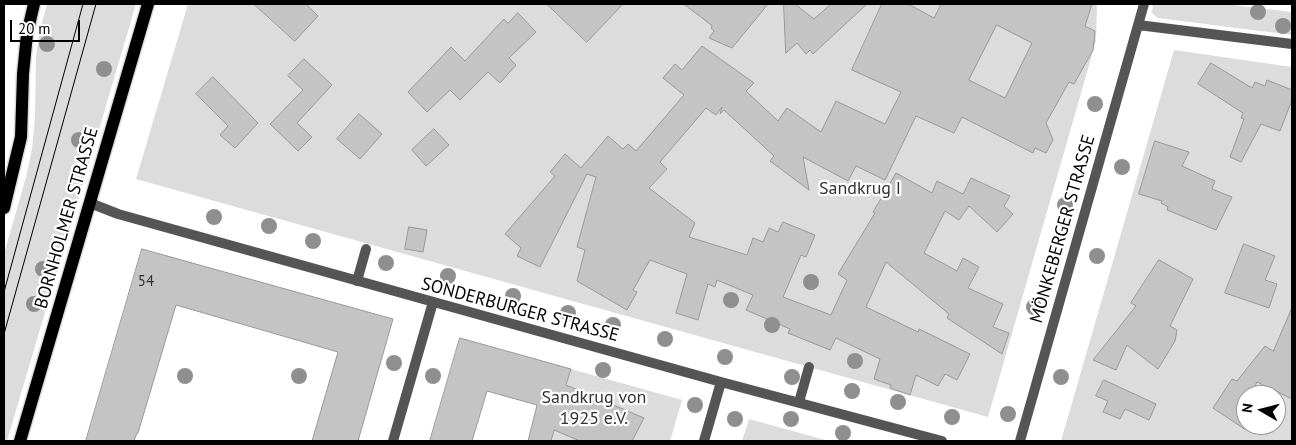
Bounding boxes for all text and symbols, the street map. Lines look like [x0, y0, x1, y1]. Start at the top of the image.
scale bar [12, 10, 82, 42]
text: 20 m [18, 19, 51, 38]
street label: BORNHOLMER STRASSE [31, 125, 103, 311]
street label: MÖNKEBERGER STRASSE [1026, 132, 1100, 326]
park label: Sandkrug I [819, 178, 901, 200]
house number: 54 [138, 273, 154, 291]
street label: SONDERBURGER STRASSE [419, 273, 621, 347]
north arrow [1236, 385, 1286, 435]
park label: Sandkrug von 1925 e.V. [542, 387, 646, 429]
text: N [1238, 402, 1257, 414]

